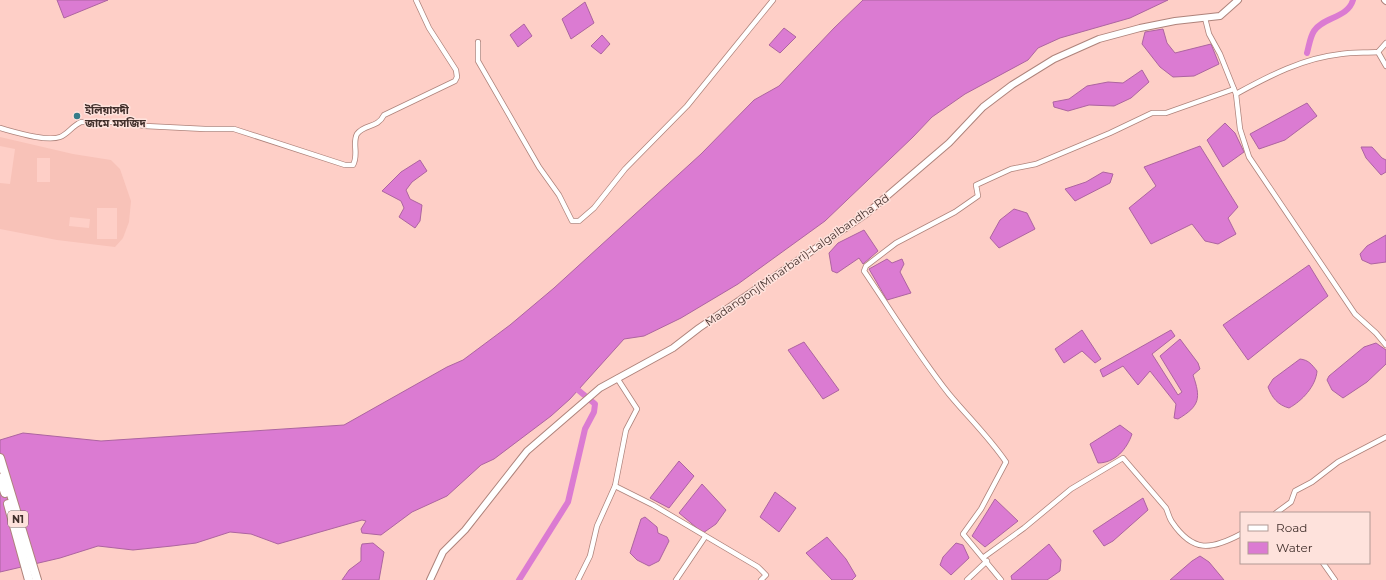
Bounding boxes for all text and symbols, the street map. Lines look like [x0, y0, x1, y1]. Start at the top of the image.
place label: ইলিয়াসদী জামে মসজিদ [84, 103, 146, 130]
marker: ইলিয়াসদী জামে মসজিদ [72, 111, 82, 121]
street label: Madangonj(Minarbari)-Lalgalbandha Rd [702, 191, 892, 329]
road number: N1 [8, 511, 28, 527]
legend [1240, 512, 1370, 564]
text: Road [1276, 520, 1307, 535]
text: Water [1276, 540, 1313, 555]

